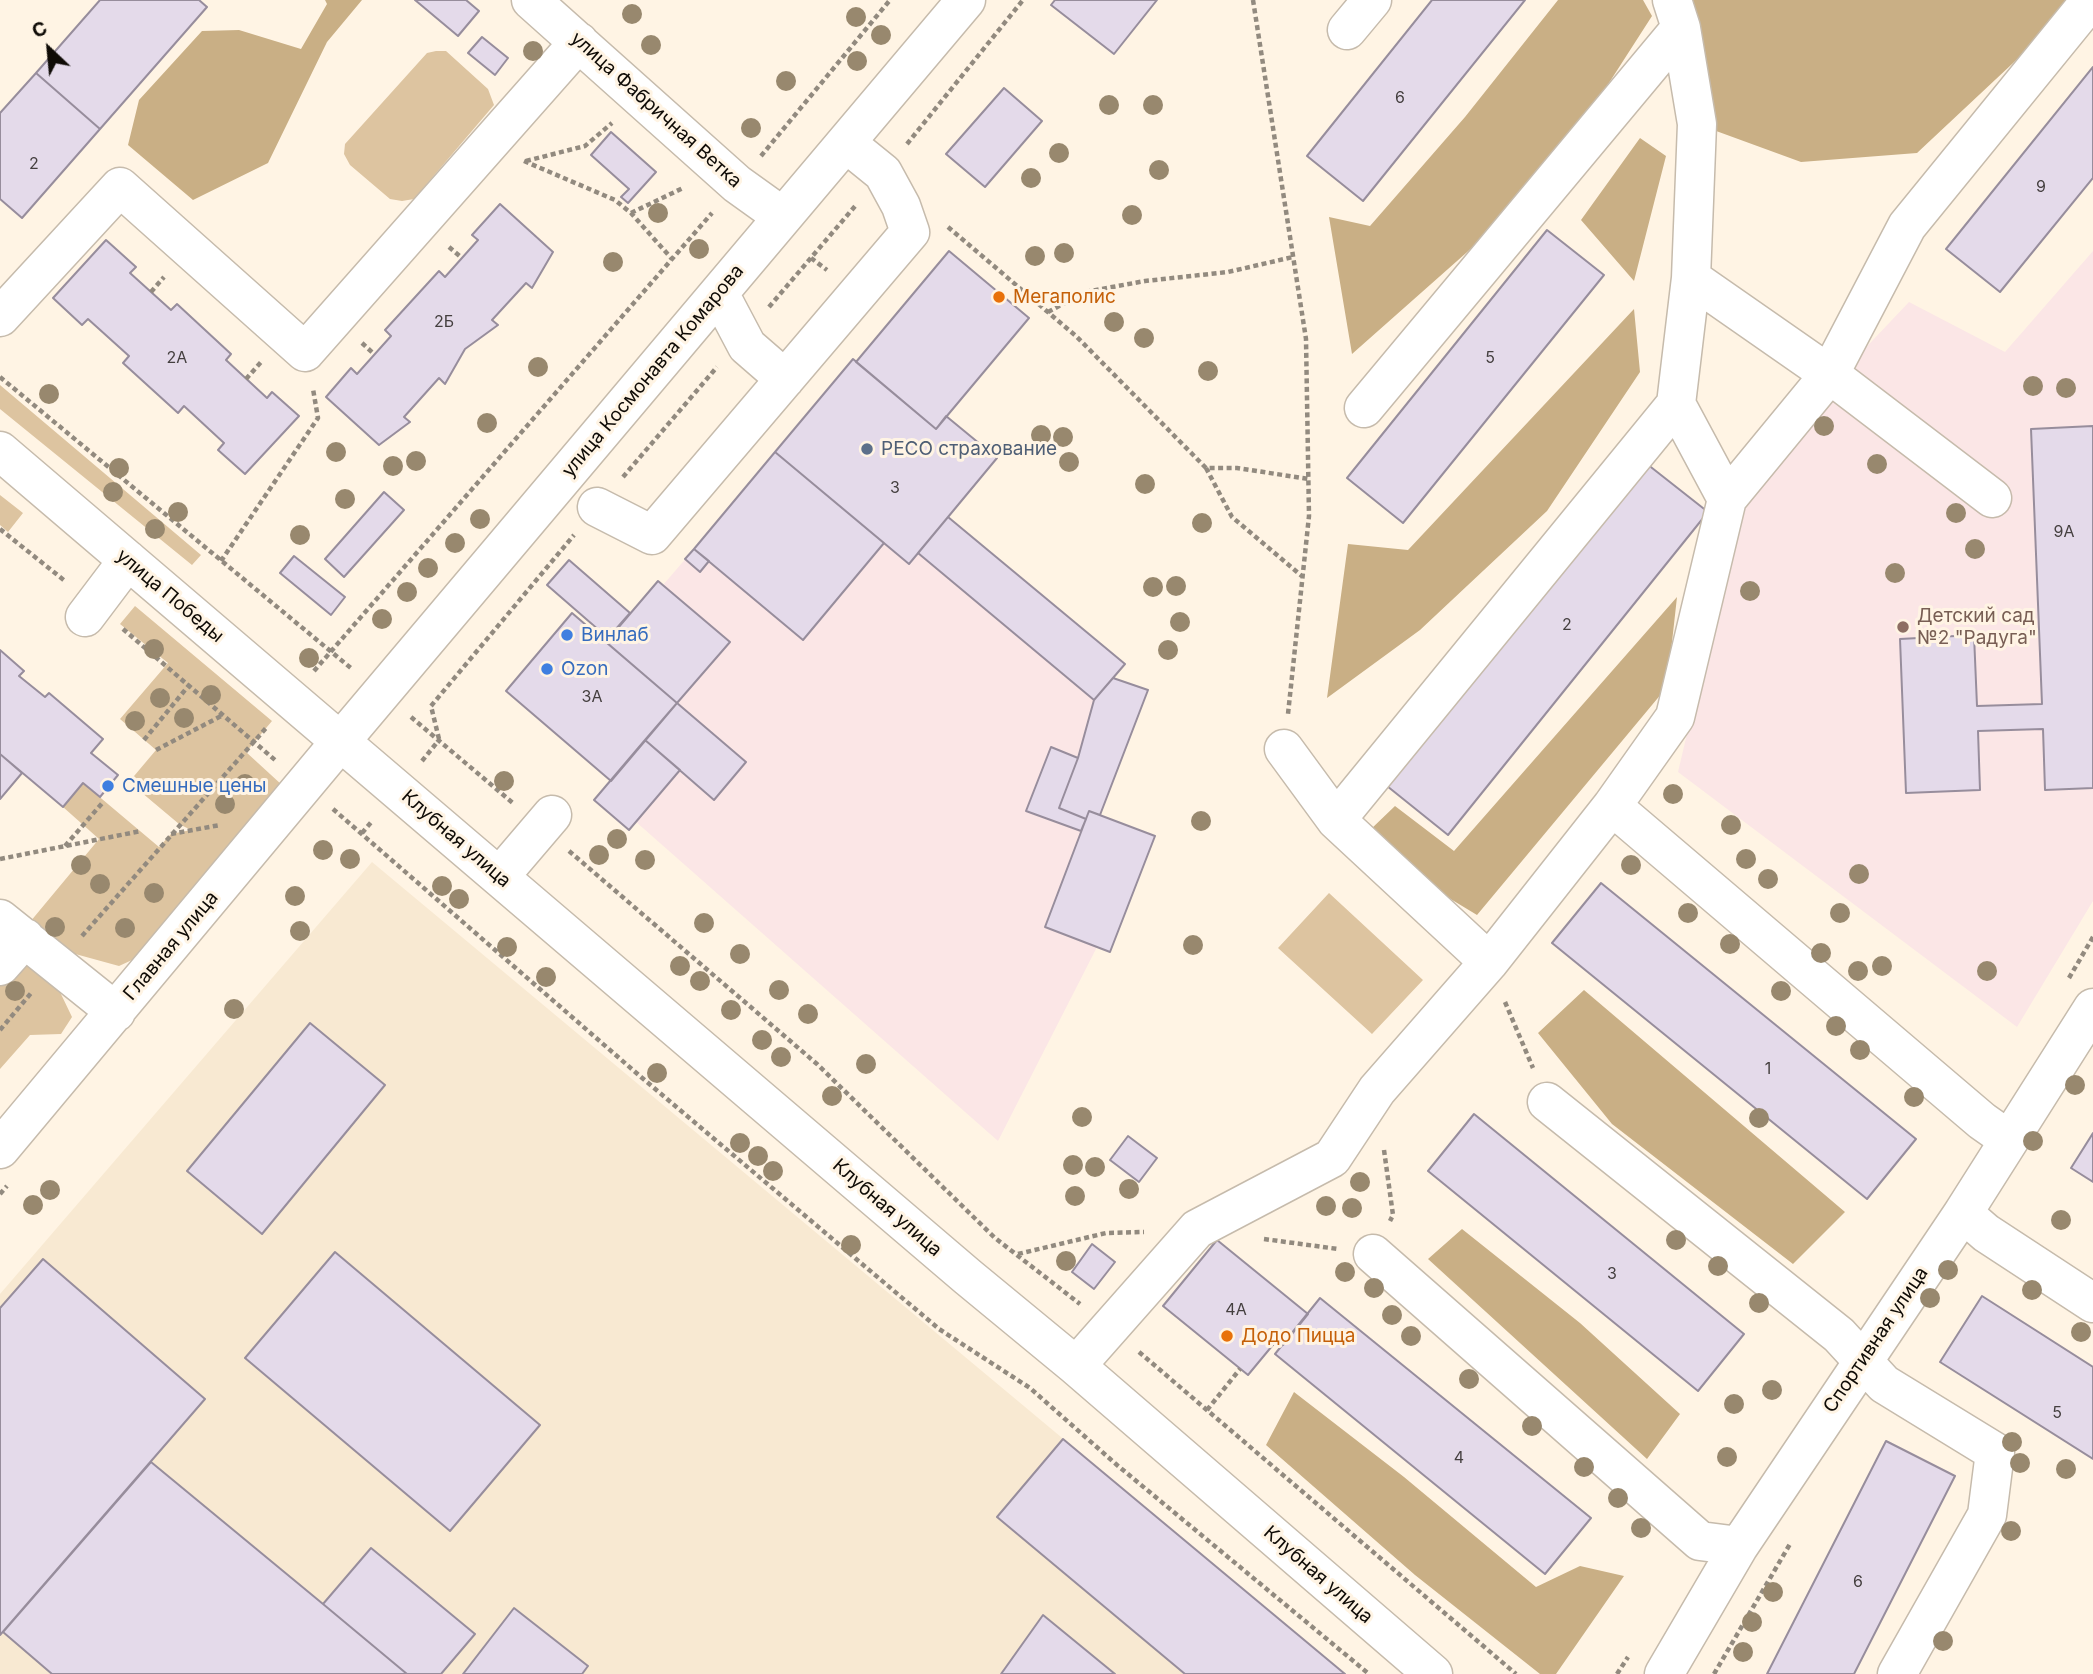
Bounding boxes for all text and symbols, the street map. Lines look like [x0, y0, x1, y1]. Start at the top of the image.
north arrow [14, 14, 84, 84]
text: С [28, 16, 51, 43]
street label: улица Фабричная Ветка [566, 27, 746, 193]
house number: 6 [1395, 88, 1405, 108]
house number: 2 [29, 154, 39, 174]
house number: 9 [2036, 177, 2046, 197]
street label: улица Космонавта Комарова [557, 260, 749, 482]
place label: Мегаполис [1013, 286, 1116, 308]
marker: Мегаполис [991, 289, 1007, 305]
house number: 2Б [434, 312, 454, 332]
house number: 2А [167, 348, 187, 368]
house number: 5 [1485, 348, 1495, 368]
place label: РЕСО страхование [881, 438, 1057, 460]
marker: РЕСО страхование [859, 441, 875, 457]
house number: 3 [890, 478, 900, 498]
house number: 9А [2054, 522, 2074, 542]
street label: улица Победы [112, 544, 228, 648]
place label: Детский сад №2 "Радуга" [1917, 605, 2037, 649]
house number: 2 [1562, 615, 1572, 635]
marker: Детский сад №2 "Радуга" [1895, 619, 1911, 635]
place label: Винлаб [581, 624, 649, 646]
marker: Винлаб [559, 627, 575, 643]
place label: Ozon [561, 658, 608, 680]
marker: Ozon [539, 661, 555, 677]
house number: 3А [582, 687, 602, 707]
place label: Смешные цены [122, 775, 267, 797]
marker: Смешные цены [100, 778, 116, 794]
street label: Клубная улица [397, 785, 515, 893]
street label: Главная улица [119, 887, 223, 1005]
house number: 1 [1765, 1059, 1771, 1079]
street label: Клубная улица [828, 1154, 946, 1262]
street label: Спортивная улица [1819, 1263, 1933, 1417]
house number: 3 [1607, 1264, 1617, 1284]
house number: 4А [1225, 1300, 1247, 1320]
place label: Додо Пицца [1241, 1325, 1355, 1347]
marker: Додо Пицца [1219, 1328, 1235, 1344]
house number: 5 [2052, 1403, 2062, 1423]
house number: 4 [1454, 1448, 1464, 1468]
street label: Клубная улица [1259, 1521, 1377, 1629]
house number: 6 [1853, 1572, 1863, 1592]

